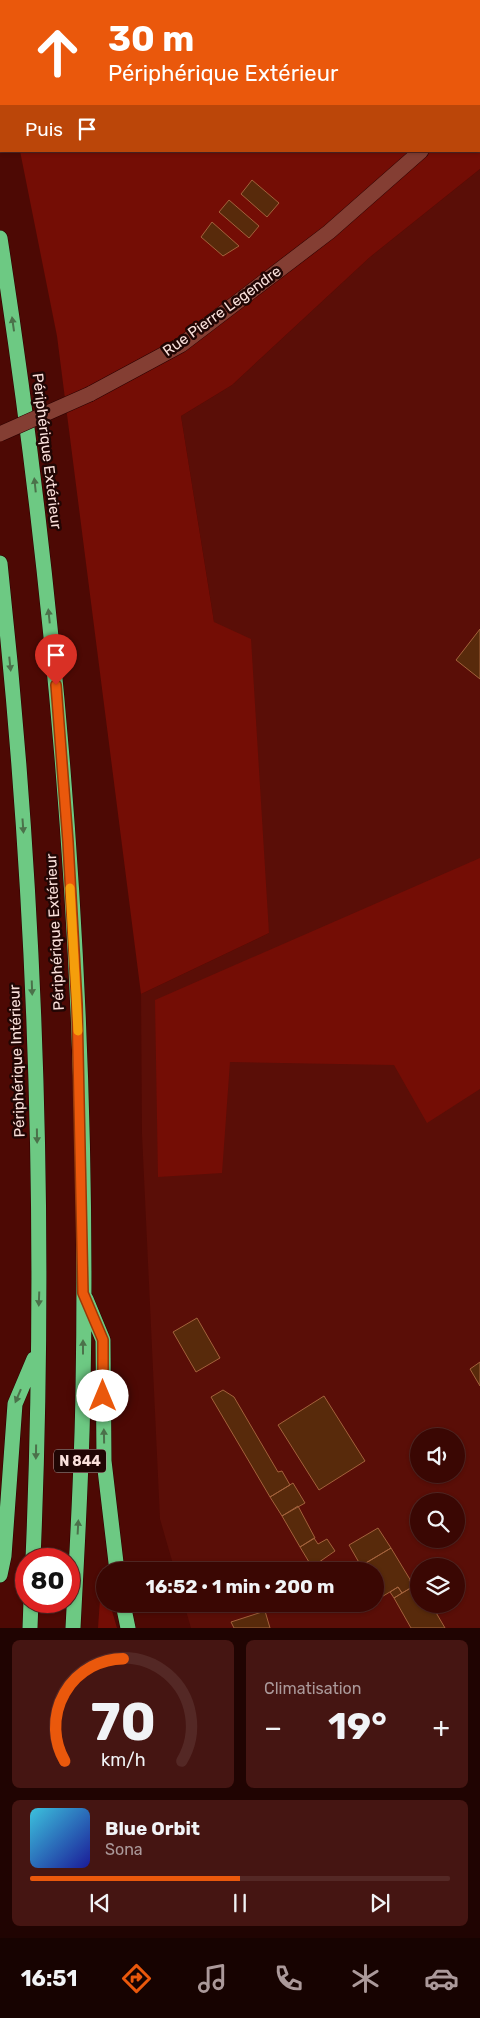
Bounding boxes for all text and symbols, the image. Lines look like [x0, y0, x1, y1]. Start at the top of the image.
text: 30 m [108, 18, 194, 60]
icon: ahead [25, 20, 90, 85]
text: Périphérique Extérieur [108, 60, 338, 87]
icon: arrive [73, 115, 101, 143]
text: Puis [25, 118, 63, 141]
street label: Rue Pierre Legendre [159, 262, 285, 360]
one-way arrow [9, 316, 17, 332]
street label: Périphérique Extérieur [28, 372, 66, 530]
one-way arrow [31, 477, 39, 493]
one-way arrow [45, 607, 53, 623]
pin [35, 634, 77, 685]
icon: arrive [42, 641, 70, 669]
one-way arrow [6, 656, 14, 672]
one-way arrow [19, 818, 27, 834]
street label: Périphérique Extérieur [42, 853, 68, 1011]
one-way arrow [29, 980, 37, 996]
street label: Périphérique Intérieur [5, 984, 29, 1138]
one-way arrow [33, 1129, 41, 1145]
one-way arrow [35, 1291, 43, 1307]
one-way arrow [79, 1339, 87, 1355]
position arrow [76, 1369, 128, 1421]
one-way arrow [14, 1389, 22, 1403]
one-way arrow [100, 1427, 108, 1443]
map controls [410, 1428, 465, 1613]
button: sound [410, 1428, 465, 1483]
one-way arrow [32, 1445, 40, 1461]
road number: N 844 [54, 1450, 106, 1472]
button: search [410, 1493, 465, 1548]
one-way arrow [74, 1519, 82, 1535]
speed limit sign: 80 [15, 1548, 80, 1613]
button: layers [410, 1558, 465, 1613]
text: 16:52 · 1 min · 200 m [146, 1575, 334, 1598]
text: Climatisation [264, 1679, 361, 1698]
text: 70 [90, 1691, 156, 1753]
text: 19° [328, 1703, 387, 1749]
text: − [264, 1711, 282, 1744]
text: + [433, 1711, 450, 1744]
text: km/h [101, 1749, 145, 1770]
text: Blue Orbit [105, 1817, 200, 1840]
text: Sona [105, 1840, 143, 1859]
icon: previous [86, 1889, 114, 1917]
icon: pause [226, 1889, 254, 1917]
icon: next [366, 1889, 394, 1917]
icon: directions [119, 1961, 154, 1996]
icon: music [195, 1961, 230, 1996]
icon: phone [271, 1961, 306, 1996]
icon: climate [348, 1961, 383, 1996]
icon: car [424, 1961, 459, 1996]
text: 16:51 [21, 1965, 77, 1992]

